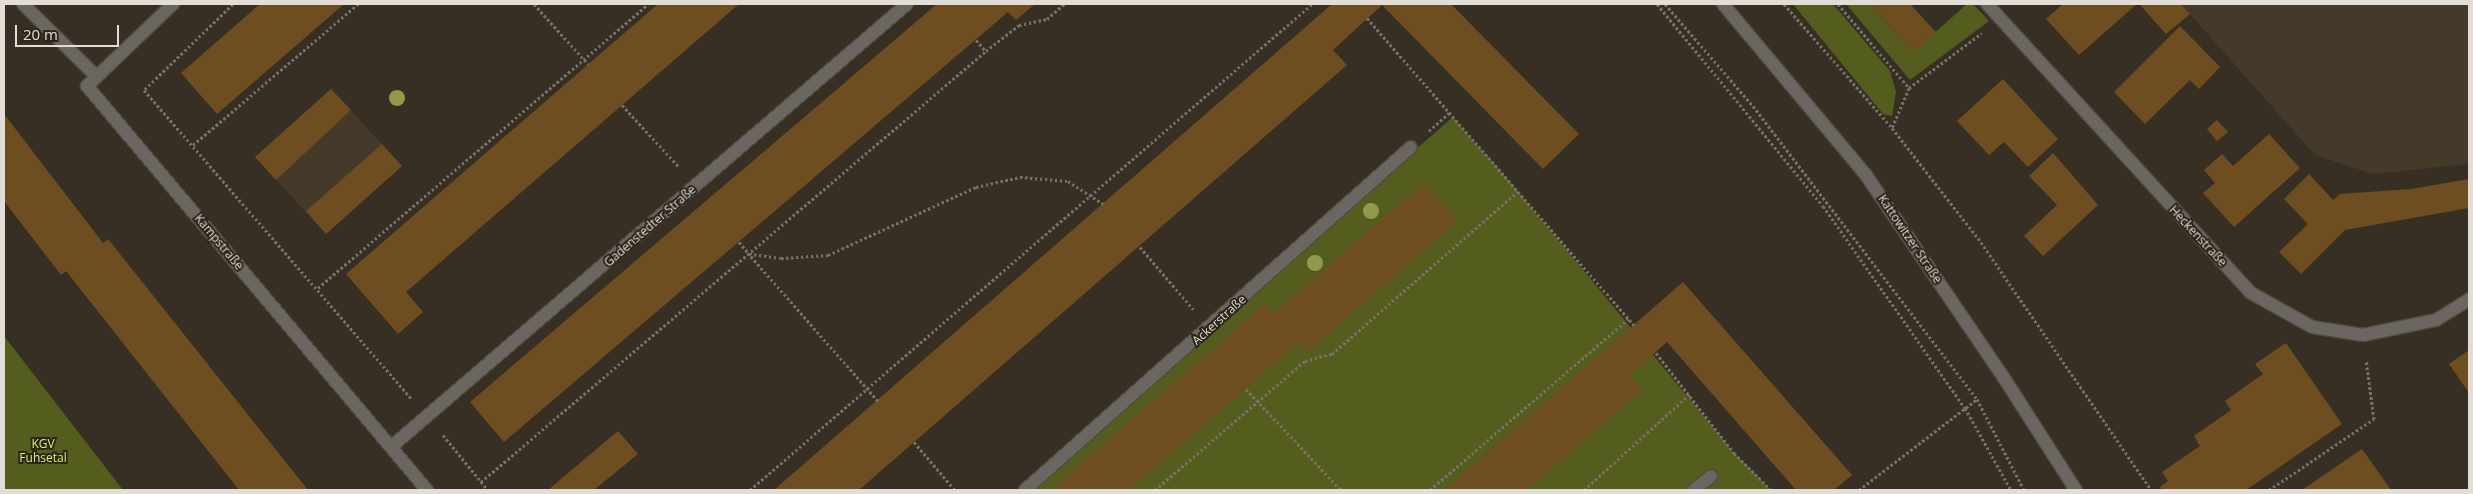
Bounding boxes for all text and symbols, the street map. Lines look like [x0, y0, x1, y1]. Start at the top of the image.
scale bar [18, 15, 121, 47]
text: 20 m [23, 24, 58, 44]
street label: Gadenstedter Straße [601, 182, 699, 270]
street label: Kattowitzer Straße [1875, 192, 1945, 286]
street label: Heckenstraße [2166, 203, 2230, 269]
street label: Kampstraße [192, 211, 246, 273]
street label: Ackerstraße [1189, 292, 1249, 348]
park label: KGV Fuhsetal [19, 437, 67, 465]

